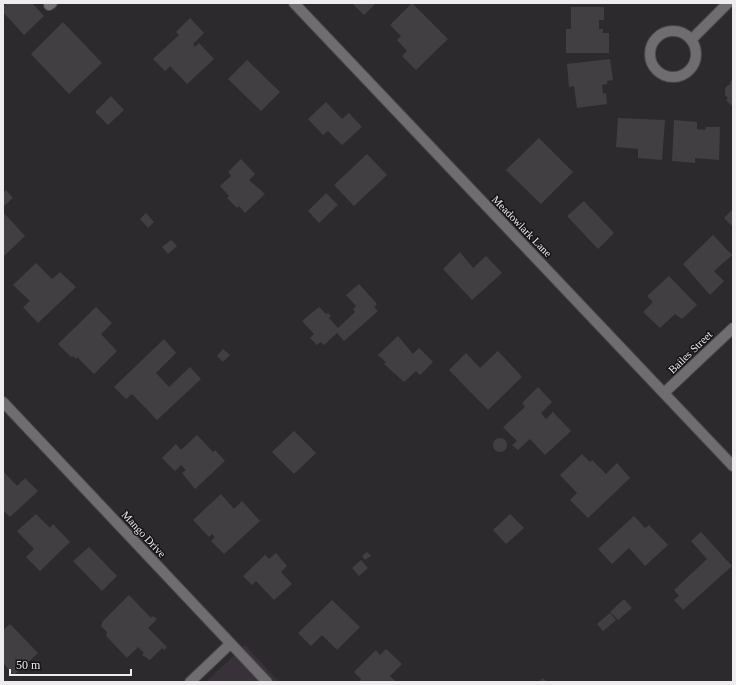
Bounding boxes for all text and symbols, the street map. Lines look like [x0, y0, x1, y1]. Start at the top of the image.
street label: Meadowlark Lane [490, 193, 554, 259]
street label: Bailes Street [666, 328, 714, 376]
street label: Mango Drive [120, 508, 169, 560]
scale bar [10, 651, 131, 677]
text: 50 m [16, 658, 41, 672]

